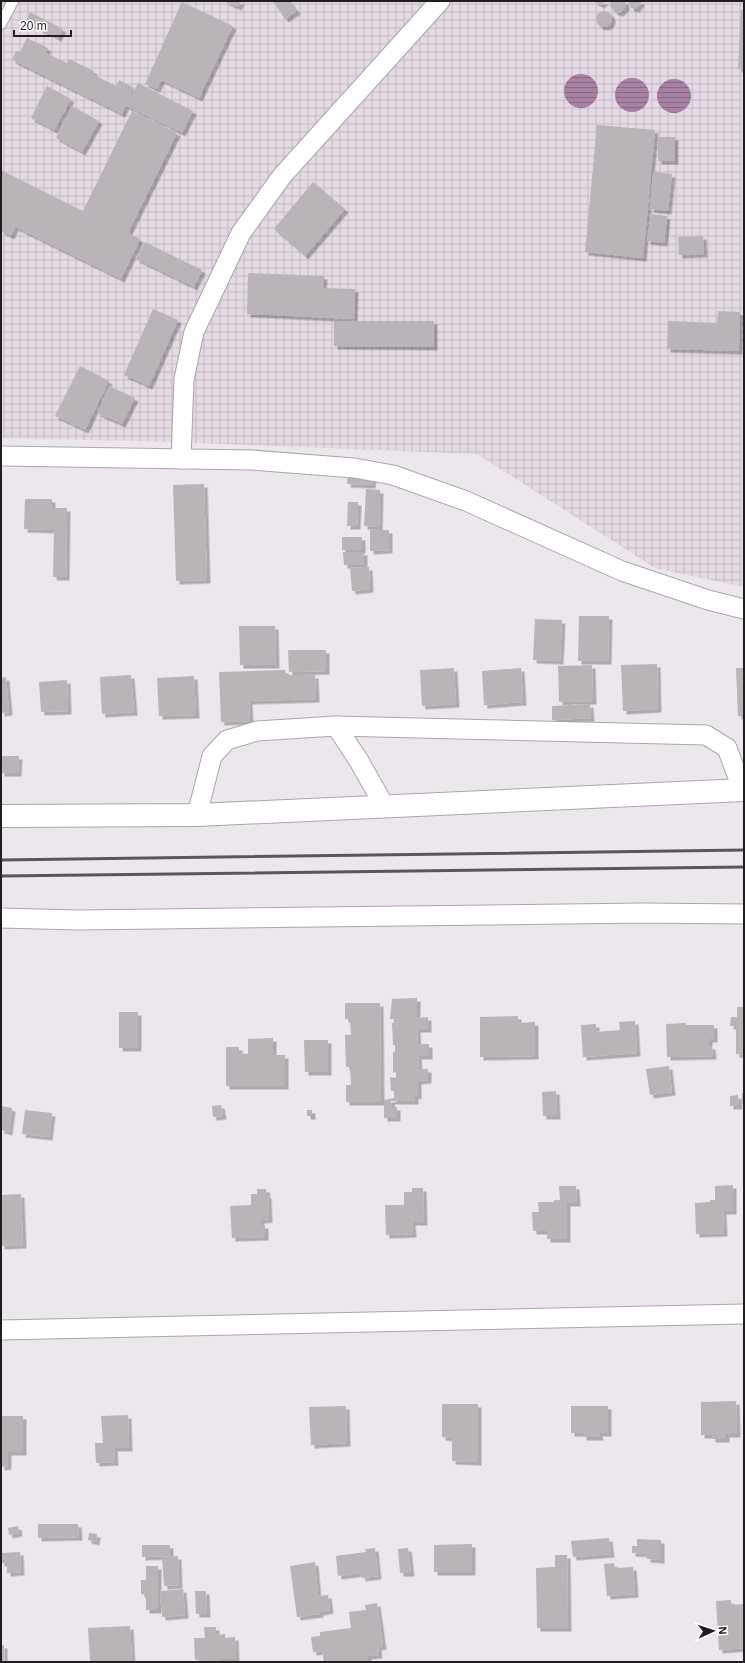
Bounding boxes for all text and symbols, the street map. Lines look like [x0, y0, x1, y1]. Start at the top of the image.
scale bar [14, 12, 71, 38]
text: 20 m [20, 19, 47, 33]
north arrow [693, 1611, 733, 1651]
text: N [717, 1626, 729, 1635]

